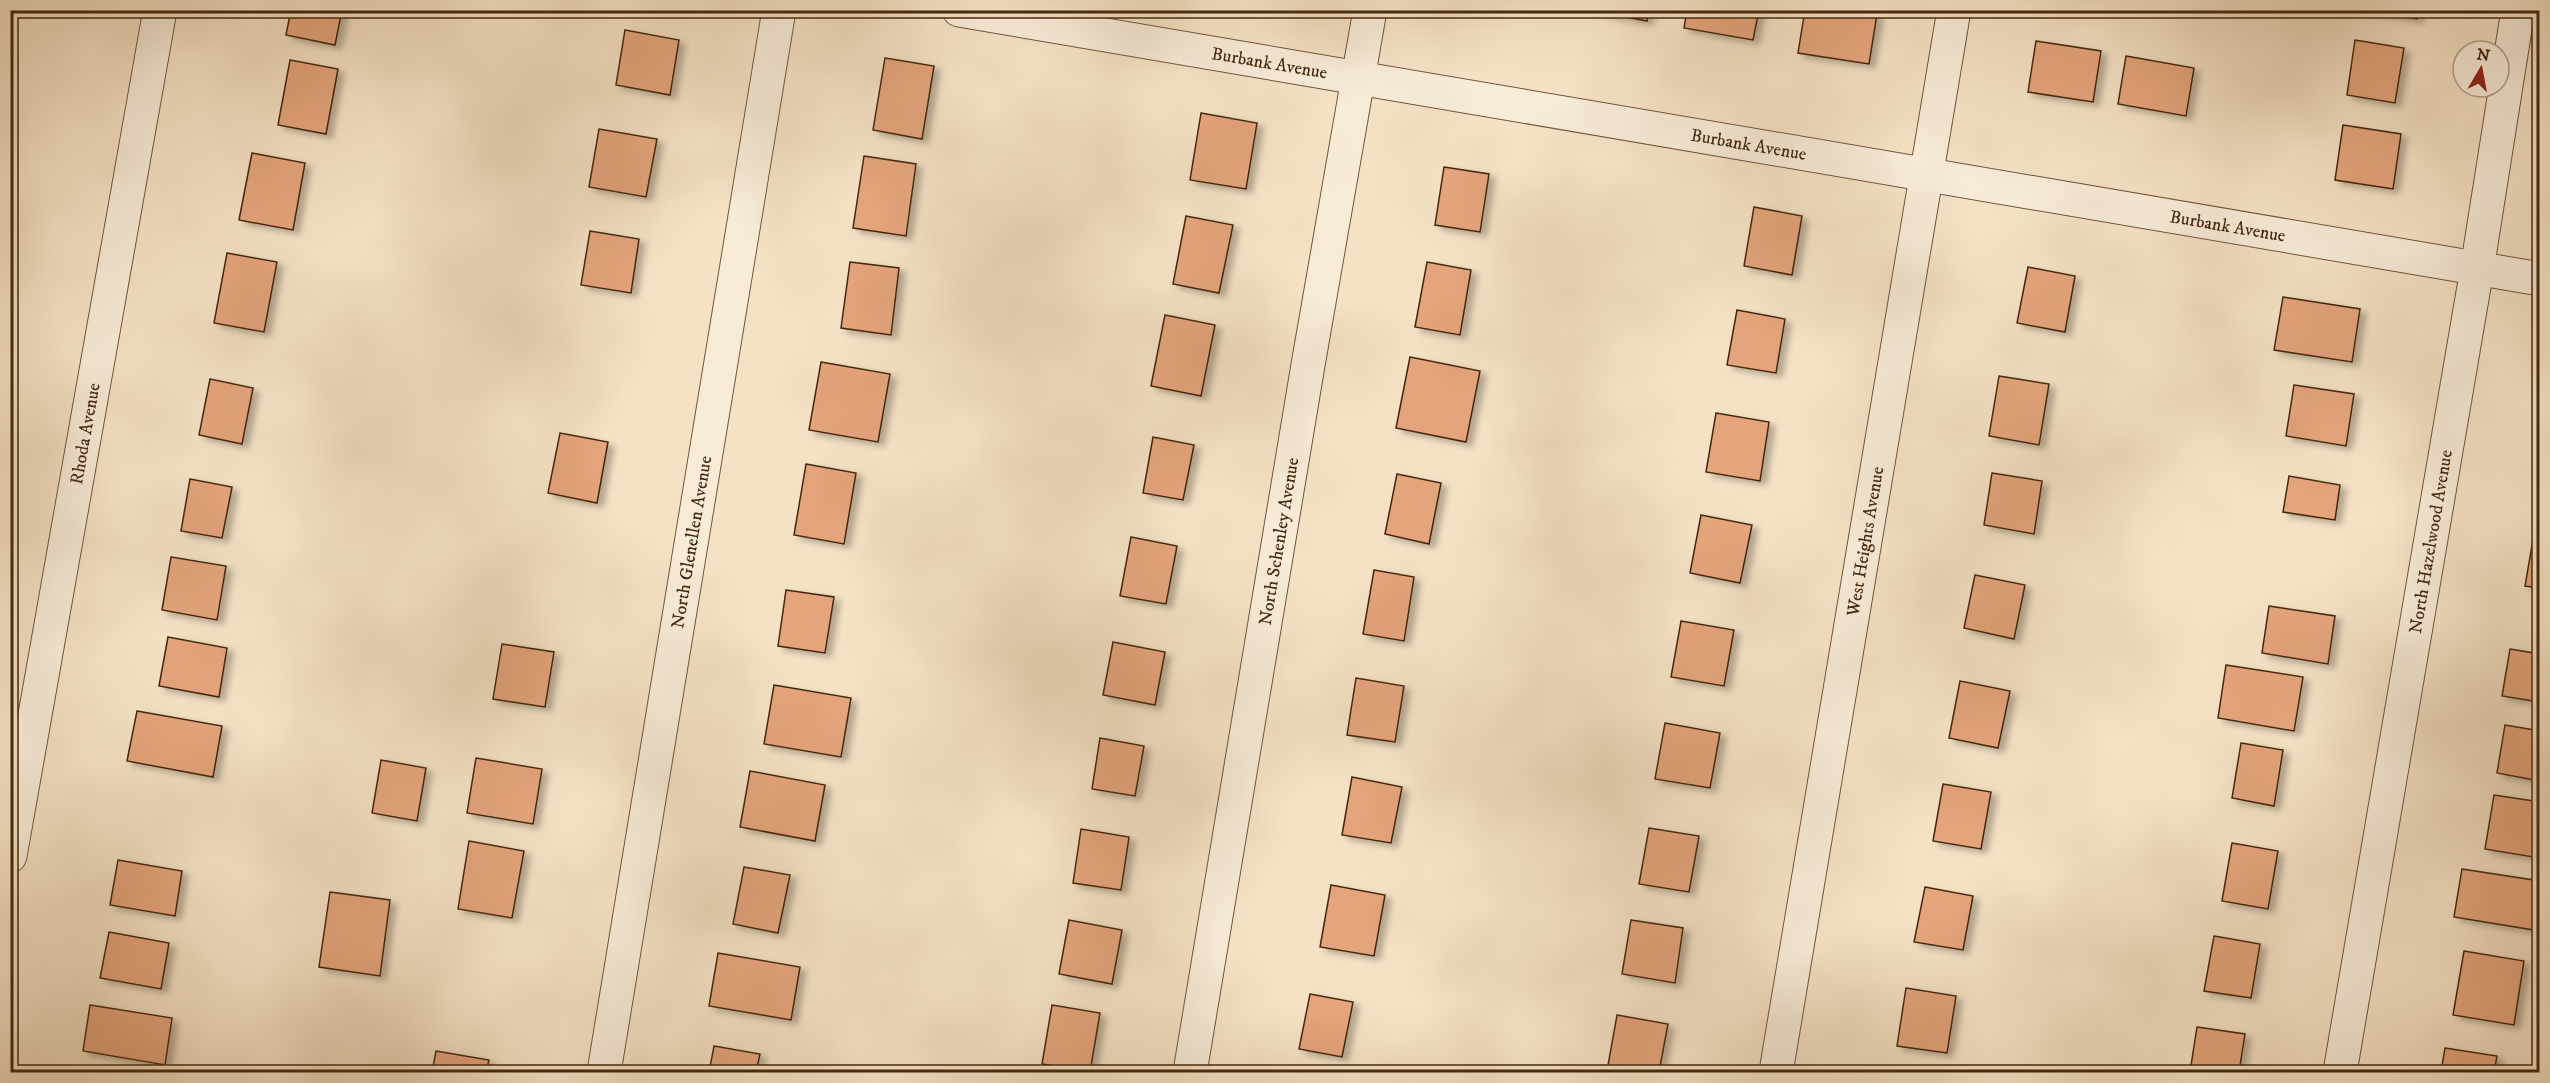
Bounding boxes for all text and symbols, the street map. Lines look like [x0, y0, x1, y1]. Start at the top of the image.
north arrow [2451, 39, 2511, 99]
street label: Burbank Avenue [1210, 43, 1329, 84]
text: N [2475, 44, 2492, 66]
street label: Burbank Avenue [1689, 125, 1808, 166]
street label: Burbank Avenue [2168, 206, 2287, 248]
street label: Rhoda Avenue [66, 381, 106, 486]
street label: North Hazelwood Avenue [2405, 448, 2458, 635]
street label: North Glenellen Avenue [667, 454, 717, 630]
street label: North Schenley Avenue [1255, 456, 1304, 627]
street label: West Heights Avenue [1842, 465, 1889, 619]

